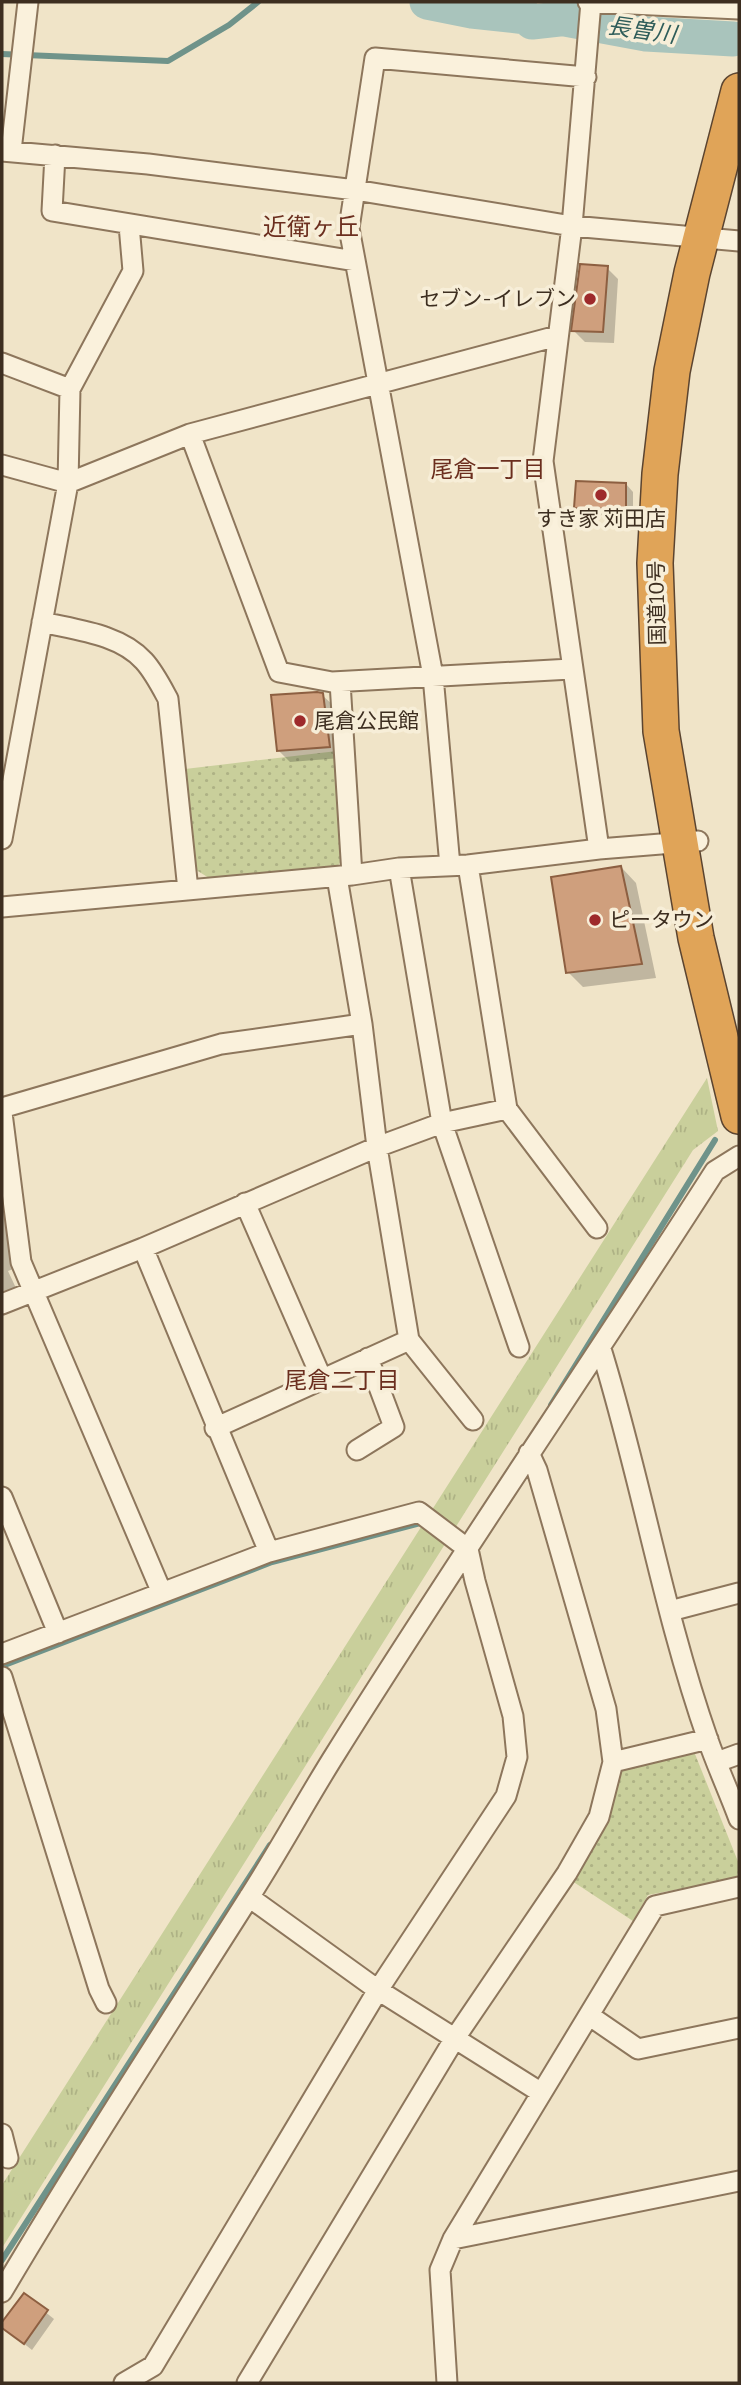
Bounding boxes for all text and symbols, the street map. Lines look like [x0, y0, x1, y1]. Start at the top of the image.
water label: 長曽川 [606, 11, 681, 49]
district label: 近衛ヶ丘 [263, 213, 359, 241]
place label: セブン-イレブン [419, 286, 576, 312]
marker: セブン-イレブン [582, 291, 598, 307]
district label: 尾倉一丁目 [431, 455, 546, 483]
marker: すき家 苅田店 [593, 487, 609, 503]
place label: すき家 苅田店 [536, 506, 666, 532]
street label: 国道10号 [643, 560, 671, 646]
place label: 尾倉公民館 [314, 708, 419, 734]
marker: 尾倉公民館 [292, 713, 308, 729]
place label: ピータウン [609, 907, 714, 933]
marker: ピータウン [587, 912, 603, 928]
district label: 尾倉二丁目 [285, 1366, 400, 1394]

